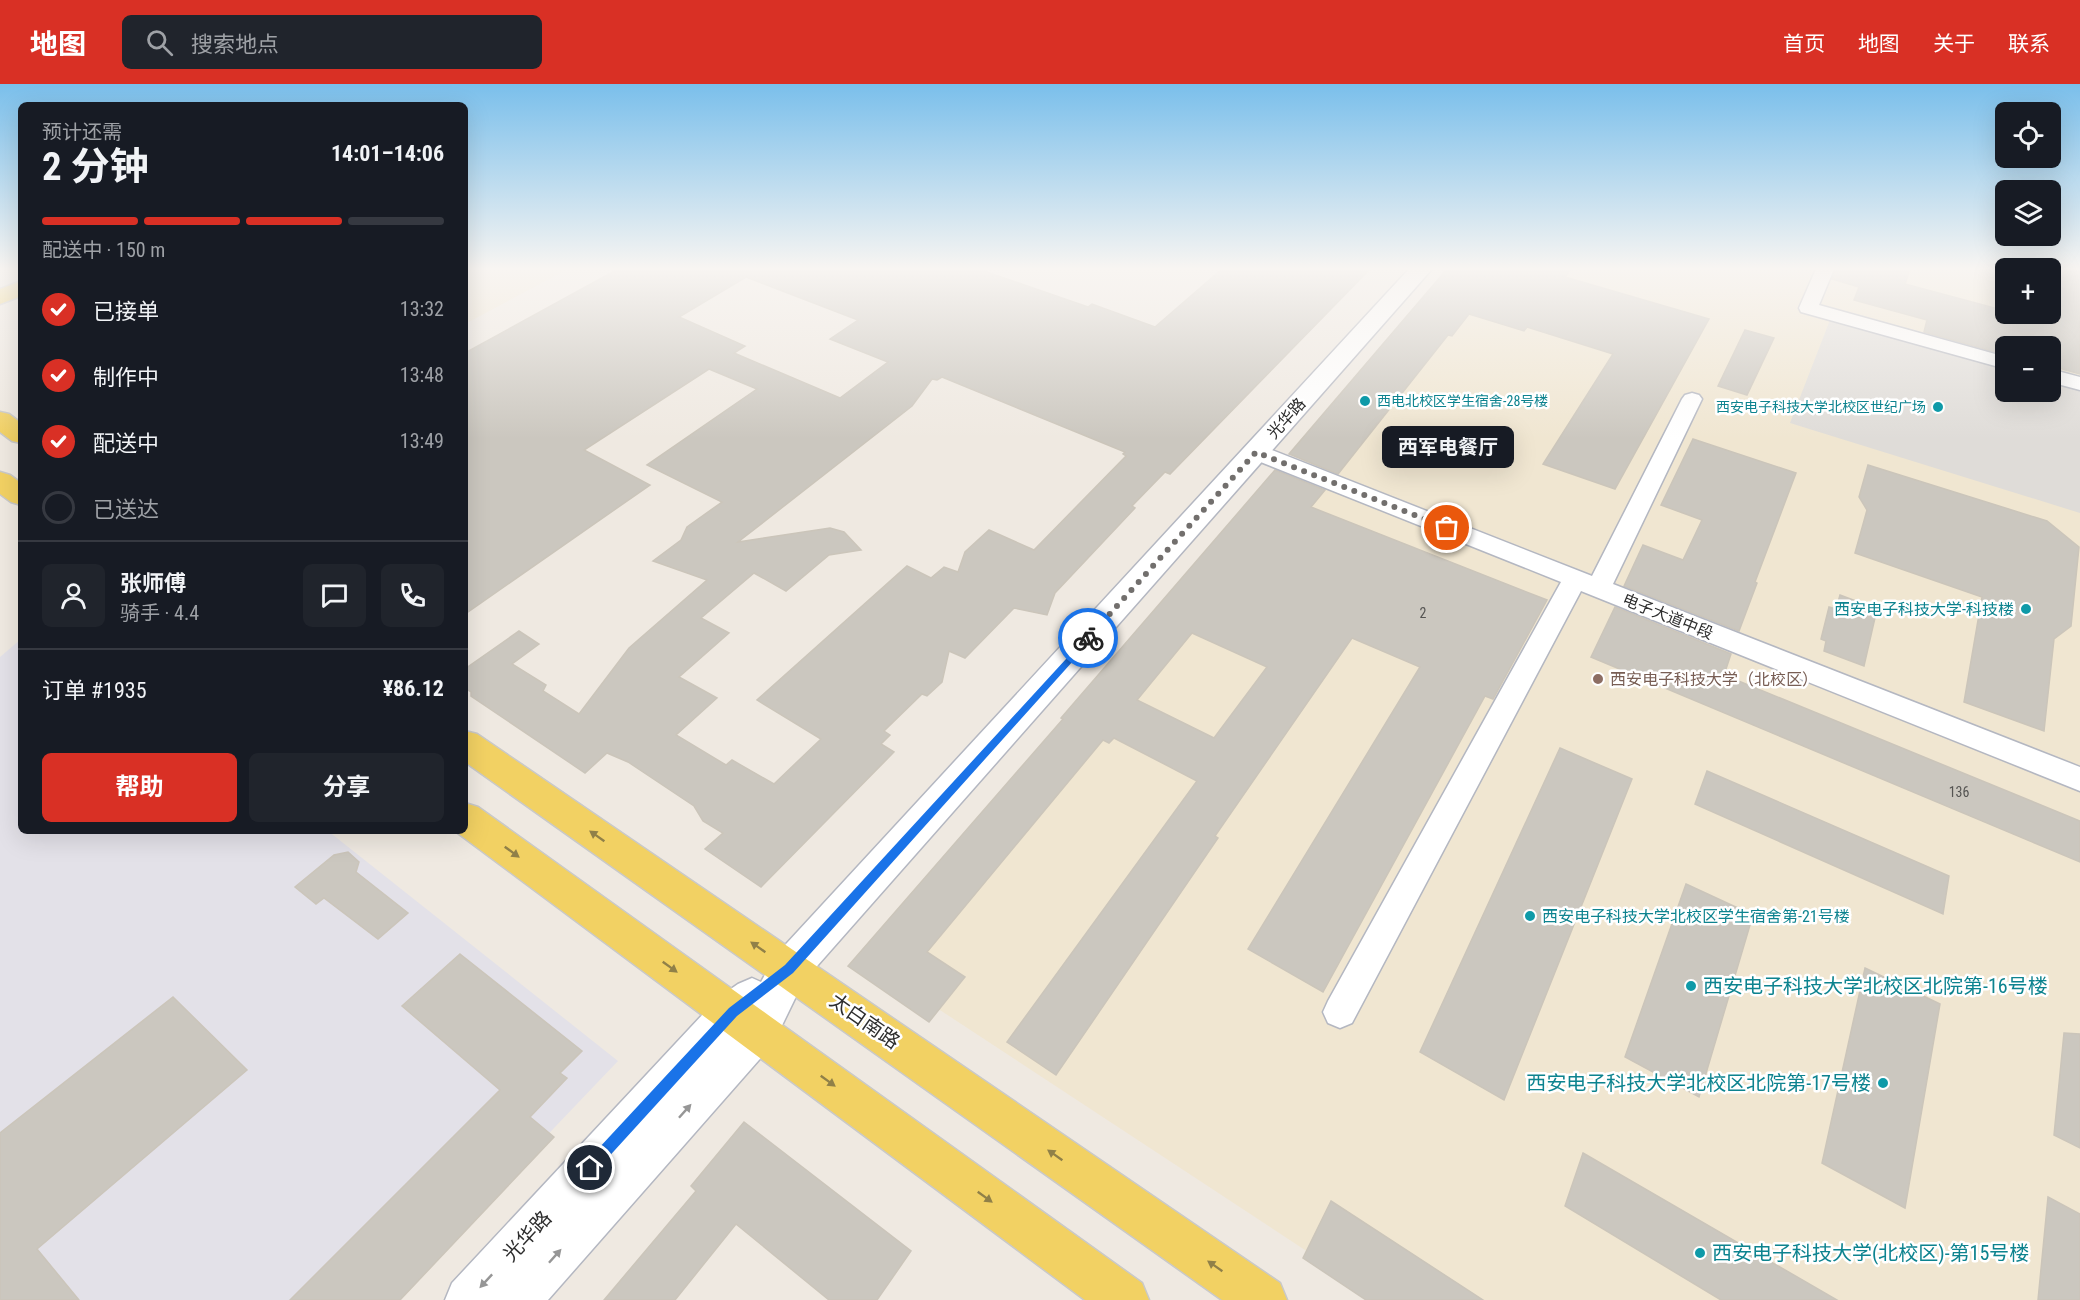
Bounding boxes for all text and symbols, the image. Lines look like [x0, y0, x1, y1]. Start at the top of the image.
search box [122, 15, 542, 69]
icon: search [143, 26, 176, 59]
text: 地图 [30, 28, 86, 61]
text: 搜索地点 [191, 32, 279, 57]
text: 首页 [1783, 32, 1825, 56]
text: 地图 [1858, 32, 1900, 56]
text: 关于 [1933, 32, 1975, 56]
text: 联系 [2008, 32, 2050, 56]
map controls [1995, 102, 2061, 402]
button: locate [1995, 102, 2061, 168]
text: 预计还需 [42, 120, 122, 144]
text: 14:01–14:06 [331, 141, 444, 166]
text: 2 分钟 [42, 144, 149, 190]
button: layers [1995, 180, 2061, 246]
text: 配送中 · 150 m [42, 238, 165, 262]
button: + [1995, 258, 2061, 324]
icon: check [42, 293, 75, 326]
text: 13:32 [400, 297, 444, 321]
text: 已接单 [93, 299, 159, 324]
button: − [1995, 336, 2061, 402]
icon: check [42, 359, 75, 392]
text: 13:48 [400, 363, 444, 387]
text: 制作中 [93, 365, 159, 390]
place label: 西电北校区学生宿舍-28号楼 [1377, 393, 1548, 409]
street label: 光华路 [1263, 394, 1309, 443]
marker: 西电北校区学生宿舍-28号楼 [1358, 394, 1372, 408]
place label: 西安电子科技大学北校区世纪广场 [1716, 399, 1926, 415]
marker: 西安电子科技大学北校区世纪广场 [1931, 400, 1945, 414]
icon: check [42, 425, 75, 458]
callout: 西军电餐厅 [1381, 426, 1513, 468]
text: 13:49 [400, 429, 444, 453]
text: 配送中 [93, 431, 159, 456]
text: 西军电餐厅 [1398, 435, 1498, 459]
text: 已送达 [93, 497, 159, 522]
pin [1421, 502, 1472, 553]
icon: bag [1430, 511, 1463, 544]
button: person [42, 564, 105, 627]
button: chat [303, 564, 366, 627]
button: phone [381, 564, 444, 627]
text: 张师傅 [120, 571, 186, 596]
street label: 电子大道中段 [1620, 590, 1716, 643]
place label: 西安电子科技大学-科技楼 [1834, 600, 2014, 619]
text: 骑手 · 4.4 [120, 601, 199, 625]
marker: 西安电子科技大学-科技楼 [2019, 602, 2033, 616]
house number: 2 [1420, 605, 1427, 621]
courier [1058, 608, 1118, 668]
icon: bike [1072, 622, 1105, 655]
place label: 西安电子科技大学（北校区） [1610, 670, 1818, 689]
marker: 西安电子科技大学（北校区） [1591, 672, 1605, 686]
text: ¥86.12 [383, 676, 444, 701]
text: 订单 #1935 [42, 678, 147, 703]
button: 帮助 [42, 753, 237, 822]
button: 分享 [249, 753, 444, 822]
house number: 136 [1949, 784, 1969, 800]
one-way arrow [590, 830, 606, 842]
one-way arrow [504, 846, 520, 858]
place label: 西安电子科技大学北校区学生宿舍第-21号楼 [1542, 907, 1850, 926]
marker: 西安电子科技大学北校区学生宿舍第-21号楼 [1523, 909, 1537, 923]
one-way arrow [750, 941, 766, 953]
one-way arrow [662, 961, 678, 973]
place label: 西安电子科技大学北校区北院第-16号楼 [1703, 974, 2048, 998]
marker: 西安电子科技大学北校区北院第-16号楼 [1684, 979, 1698, 993]
street label: 太白南路 [825, 988, 905, 1054]
place label: 西安电子科技大学北校区北院第-17号楼 [1526, 1071, 1871, 1095]
one-way arrow [819, 1075, 835, 1087]
marker: 西安电子科技大学北校区北院第-17号楼 [1876, 1076, 1890, 1090]
one-way arrow [678, 1104, 691, 1119]
pin [564, 1142, 615, 1193]
one-way arrow [1048, 1149, 1064, 1161]
icon: home [573, 1151, 606, 1184]
one-way arrow [977, 1191, 993, 1203]
street label: 光华路 [498, 1206, 556, 1266]
place label: 西安电子科技大学(北校区)-第15号楼 [1712, 1241, 2029, 1265]
marker: 西安电子科技大学(北校区)-第15号楼 [1693, 1246, 1707, 1260]
one-way arrow [548, 1249, 562, 1264]
one-way arrow [1208, 1260, 1224, 1272]
one-way arrow [479, 1274, 493, 1289]

